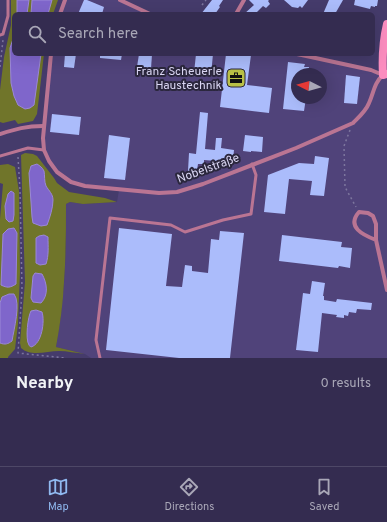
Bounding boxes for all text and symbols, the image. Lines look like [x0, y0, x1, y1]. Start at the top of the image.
search box [12, 12, 375, 56]
icon: search [26, 23, 48, 45]
text: Search here [58, 25, 138, 44]
place label: Franz Scheuerle Haustechnik [136, 64, 222, 94]
office icon: Franz Scheuerle Haustechnik [225, 67, 247, 89]
north arrow [291, 68, 327, 104]
street label: Nobelstraße [175, 150, 242, 188]
text: Nearby [16, 373, 73, 395]
text: 0 results [320, 376, 371, 392]
tab: Map [47, 476, 69, 514]
tab: Directions [164, 476, 214, 514]
tab: Saved [309, 476, 340, 514]

